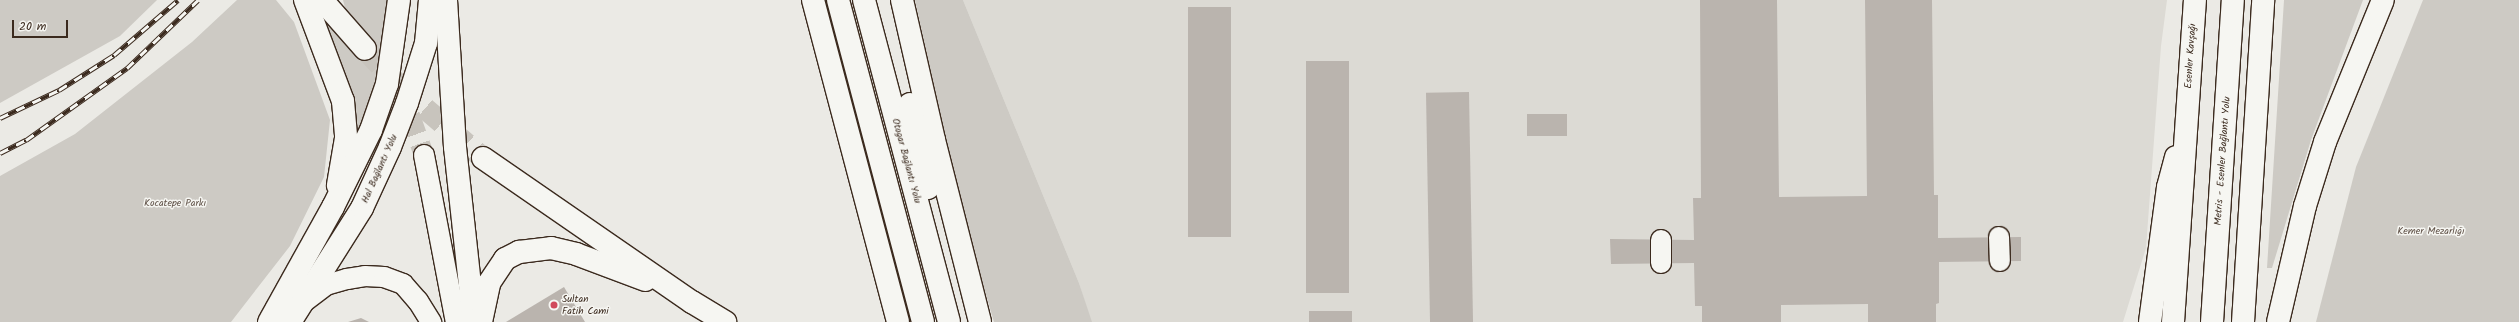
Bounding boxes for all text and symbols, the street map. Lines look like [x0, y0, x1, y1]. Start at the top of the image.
scale bar [14, 12, 70, 38]
text: 20 m [19, 17, 46, 36]
street label: Esenler Kavşağı [2183, 23, 2199, 89]
street label: Metris - Esenler Bağlantı Yolu [2213, 96, 2233, 226]
street label: Otogar Bağlantı Yolu [889, 117, 923, 205]
street label: Hal Bağlantı Yolu [359, 133, 401, 205]
park label: Kocatepe Parkı [144, 198, 206, 210]
park label: Kemer Mezarlığı [2397, 226, 2465, 238]
place label: Sultan Fatih Cami [562, 293, 609, 316]
marker: Sultan Fatih Cami [549, 300, 559, 310]

